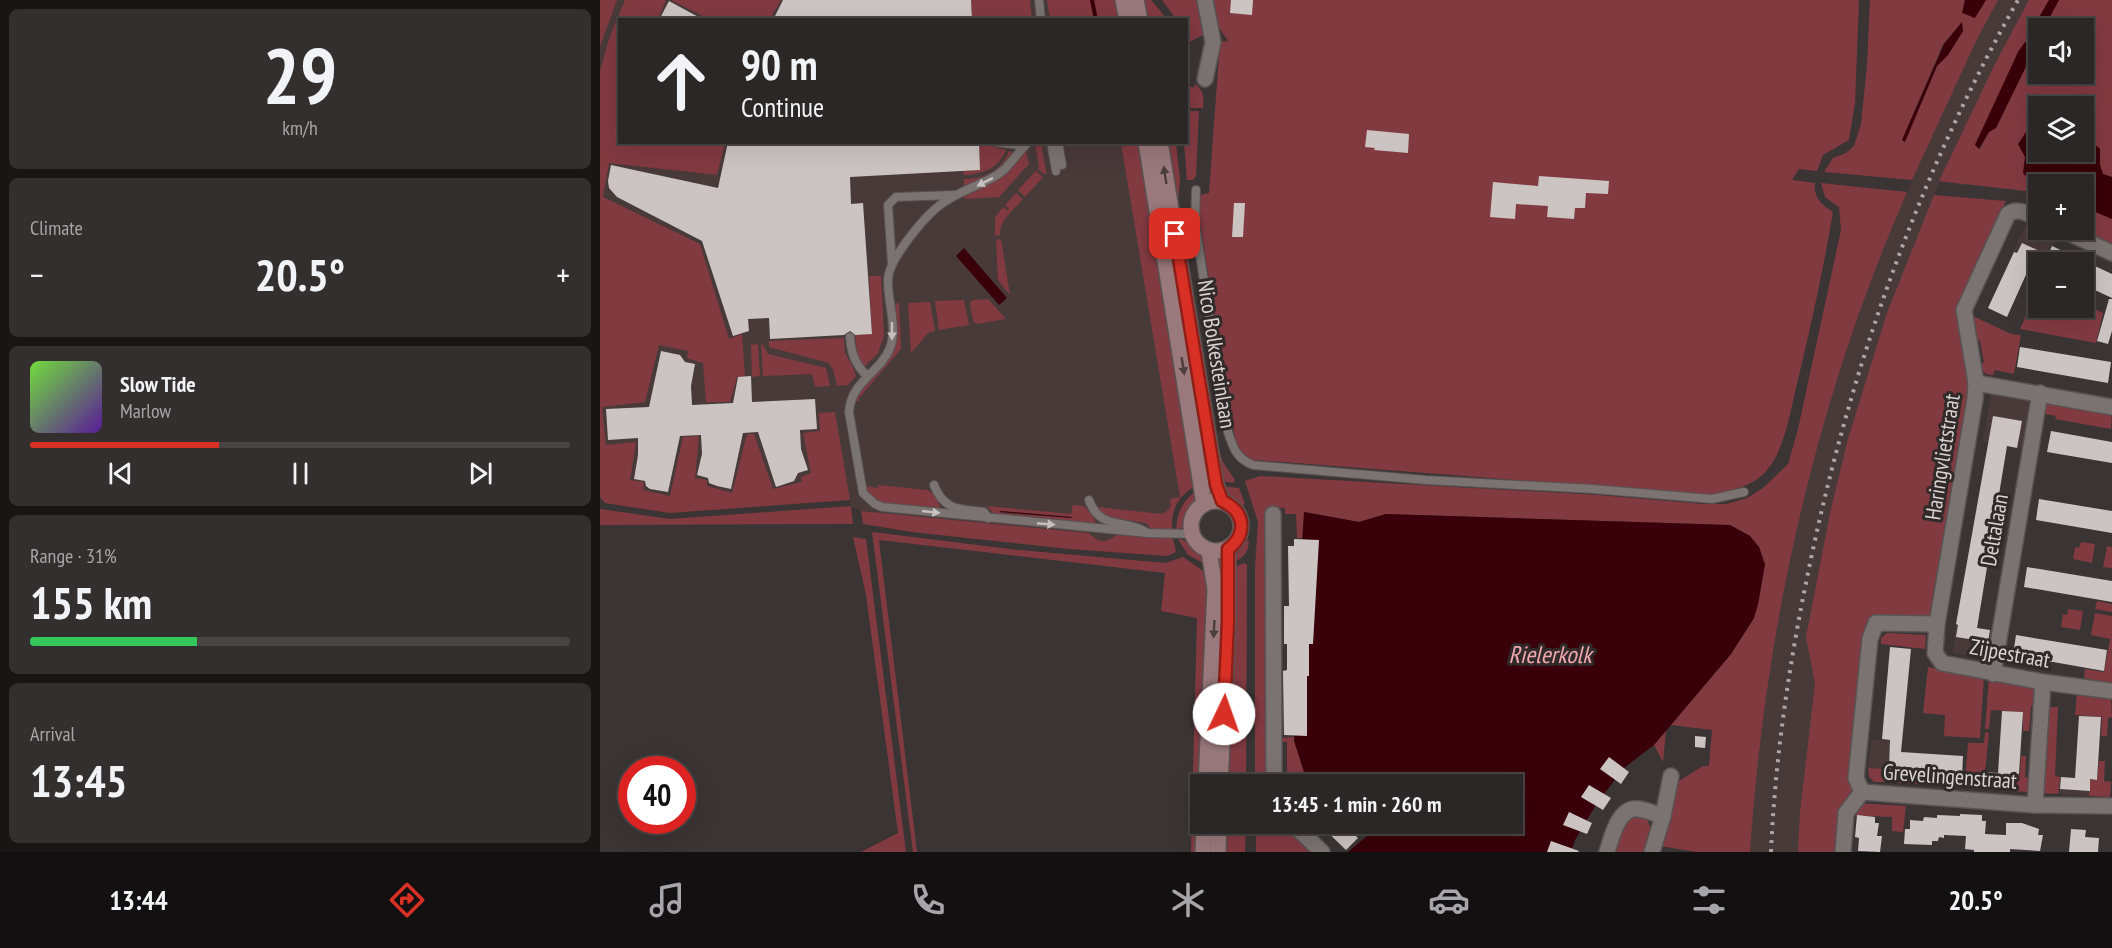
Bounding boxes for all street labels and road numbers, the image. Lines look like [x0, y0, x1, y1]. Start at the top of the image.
street label: Nico Bolkesteinlaan [1191, 278, 1243, 430]
street label: Haringvlietstraat [1918, 392, 1966, 522]
street label: Deltalaan [1974, 492, 2014, 568]
street label: Zijpestraat [1968, 632, 2052, 674]
street label: Grevelingenstraat [1882, 757, 2018, 795]

